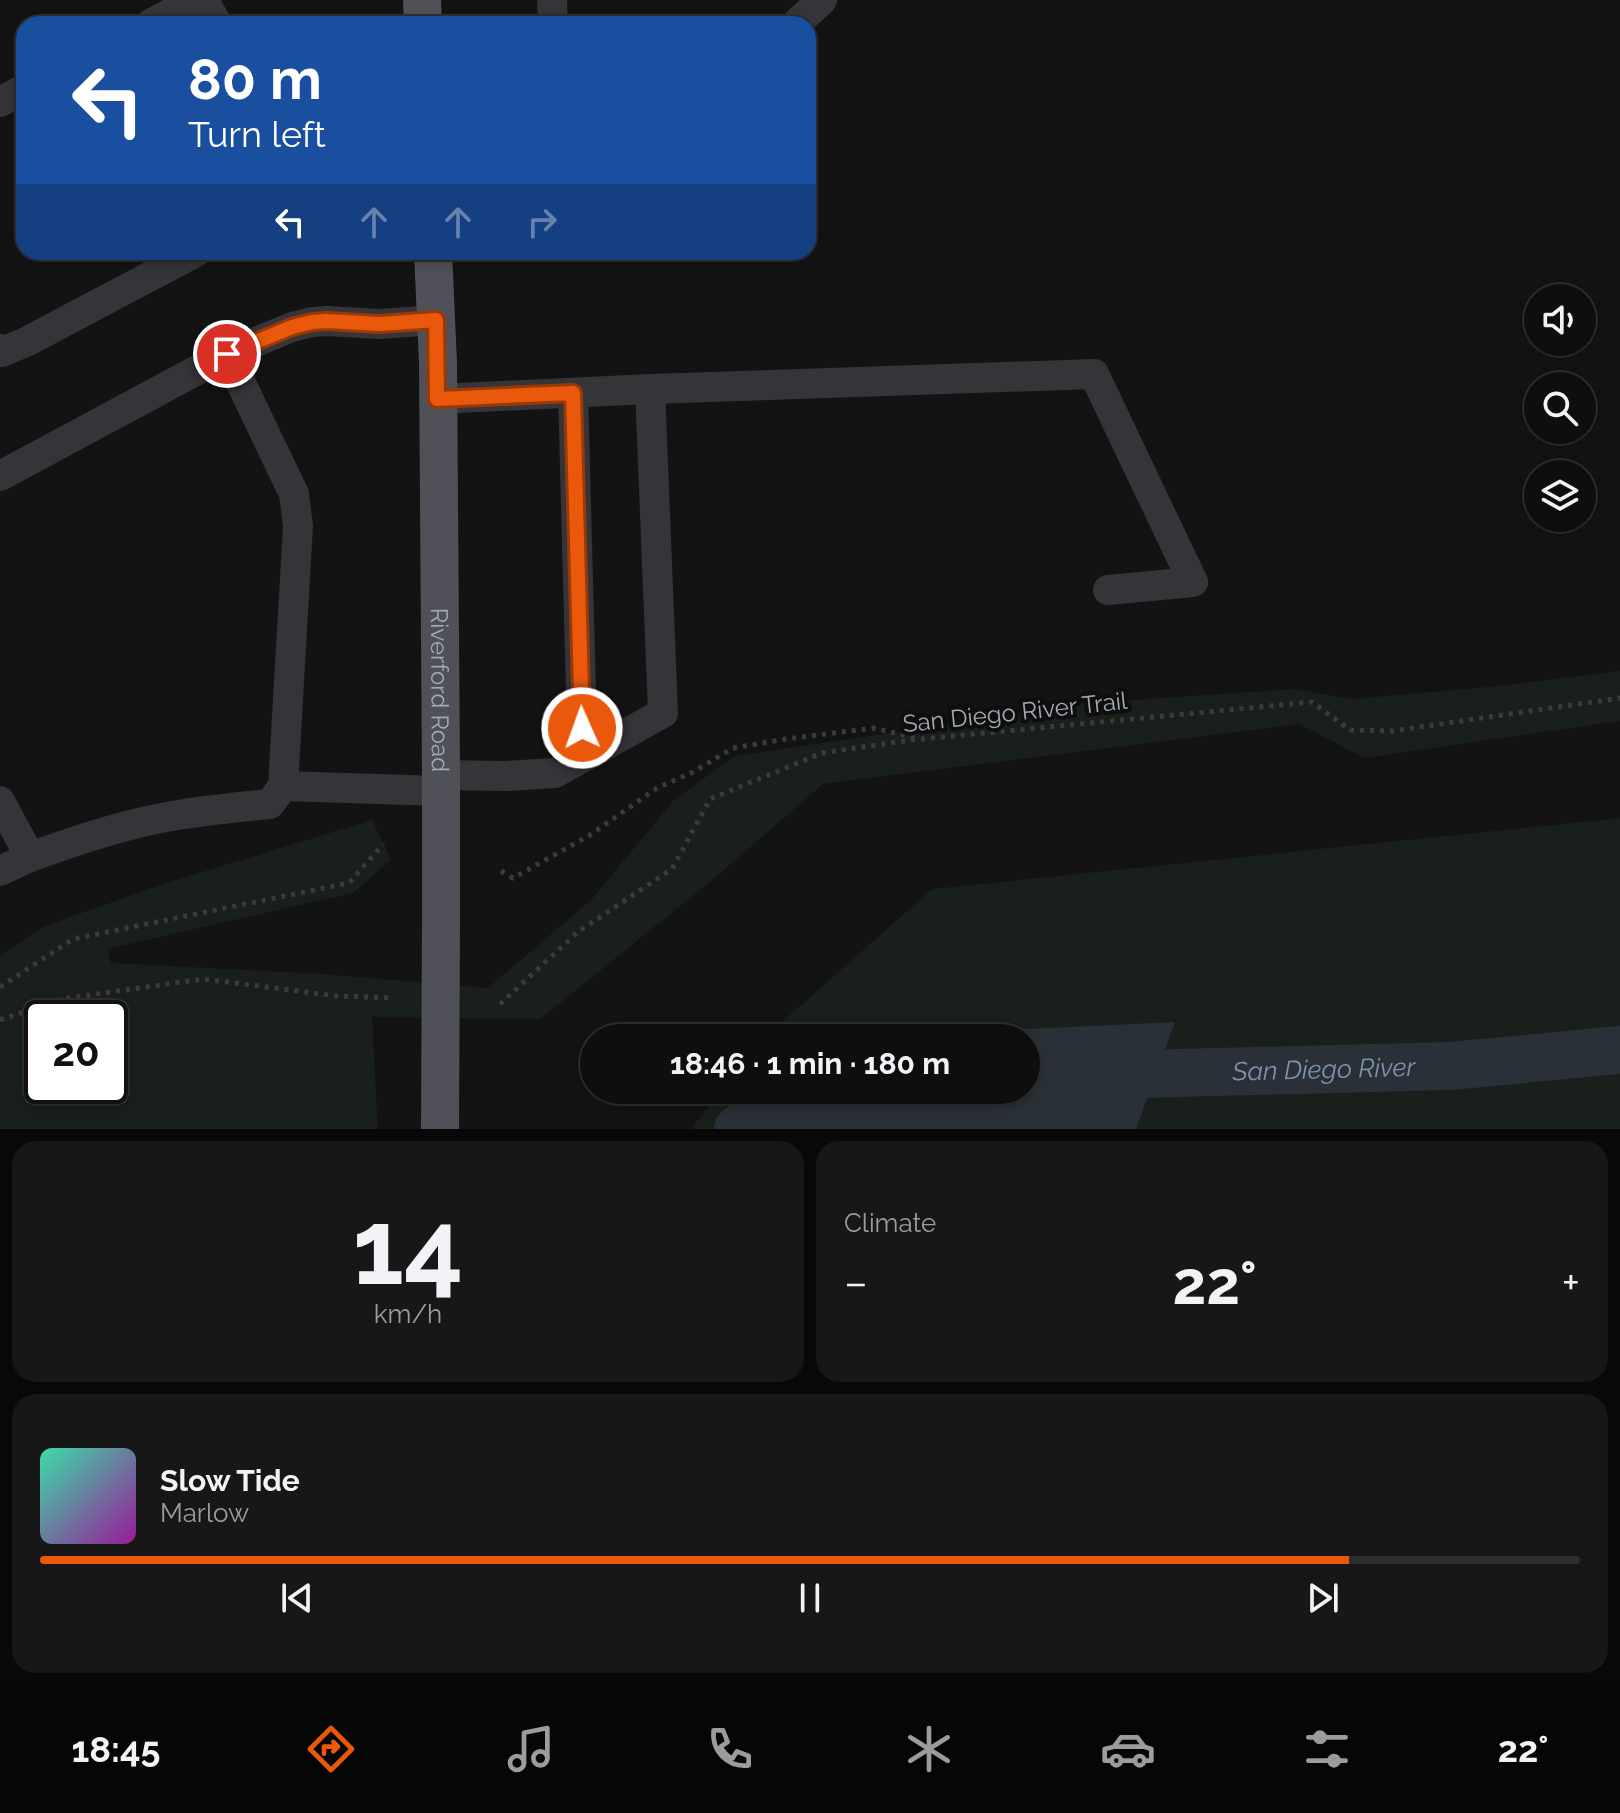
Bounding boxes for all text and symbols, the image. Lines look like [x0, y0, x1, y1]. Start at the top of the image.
text: 80 m [188, 46, 322, 112]
icon: left [56, 48, 160, 152]
text: Turn left [188, 113, 326, 155]
icon: left [268, 200, 312, 244]
icon: ahead [352, 200, 396, 244]
icon: ahead [436, 200, 480, 244]
icon: right [520, 200, 564, 244]
map controls [1524, 284, 1596, 532]
button: sound [1524, 284, 1596, 356]
pin [193, 320, 261, 388]
icon: arrive [205, 332, 249, 376]
button: search [1524, 372, 1596, 444]
button: layers [1524, 460, 1596, 532]
street label: Riverford Road [425, 608, 455, 772]
position arrow [540, 686, 624, 770]
street label: San Diego River Trail [901, 686, 1129, 738]
speed limit sign: 20 [24, 1000, 128, 1104]
text: 18:46 · 1 min · 180 m [670, 1046, 950, 1081]
water label: San Diego River [1231, 1052, 1417, 1087]
text: 14 [353, 1186, 463, 1308]
text: Climate [844, 1208, 936, 1238]
text: 22° [1173, 1248, 1257, 1318]
text: − [844, 1257, 868, 1308]
text: + [1562, 1257, 1580, 1308]
text: km/h [374, 1299, 442, 1329]
text: Slow Tide [160, 1463, 300, 1498]
text: Marlow [160, 1498, 249, 1528]
icon: previous [275, 1576, 319, 1620]
icon: pause [788, 1576, 832, 1620]
icon: next [1301, 1576, 1345, 1620]
icon: directions [303, 1721, 359, 1777]
icon: music [503, 1721, 559, 1777]
icon: phone [702, 1721, 758, 1777]
icon: climate [901, 1721, 957, 1777]
icon: car [1100, 1721, 1156, 1777]
icon: filters [1299, 1721, 1355, 1777]
text: 18:45 [72, 1728, 160, 1770]
text: 22° [1498, 1728, 1548, 1770]

